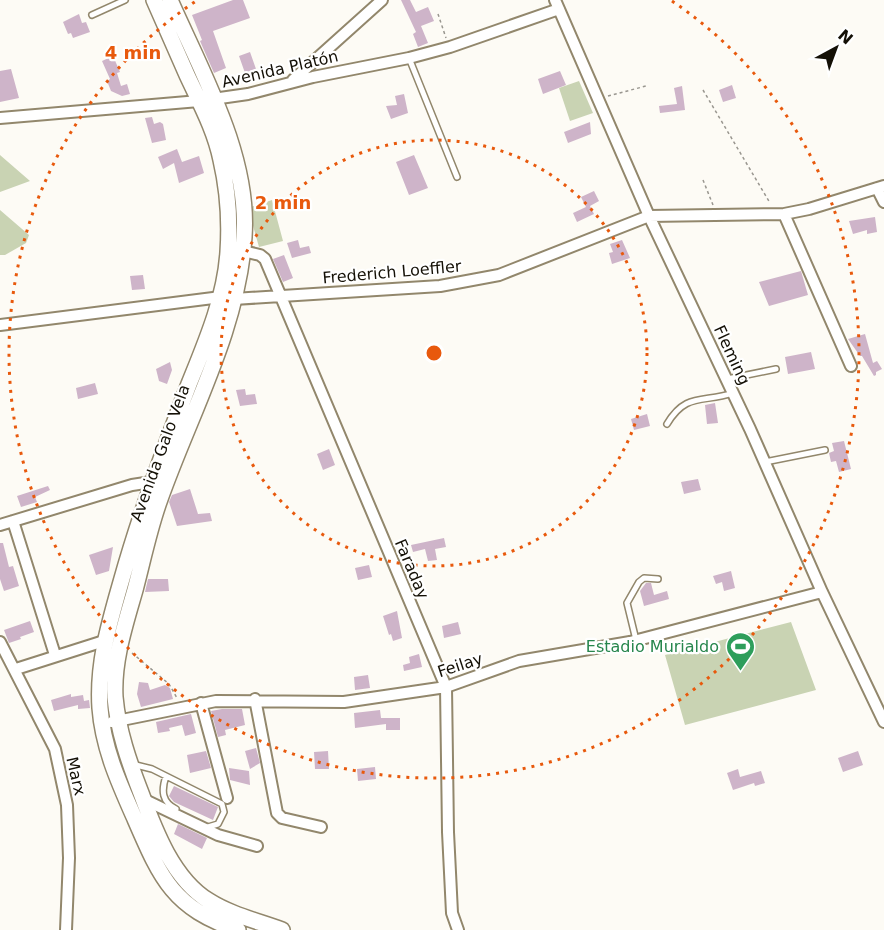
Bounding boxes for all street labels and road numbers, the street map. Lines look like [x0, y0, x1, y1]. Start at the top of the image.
street label: Avenida Platón [220, 46, 340, 92]
street label: Frederich Loeffler [322, 256, 463, 288]
street label: Fleming [710, 322, 754, 388]
street label: Avenida Galo Vela [126, 382, 194, 524]
street label: Faraday [391, 536, 433, 602]
street label: Feilay [435, 649, 485, 681]
street label: Marx [62, 755, 90, 797]

